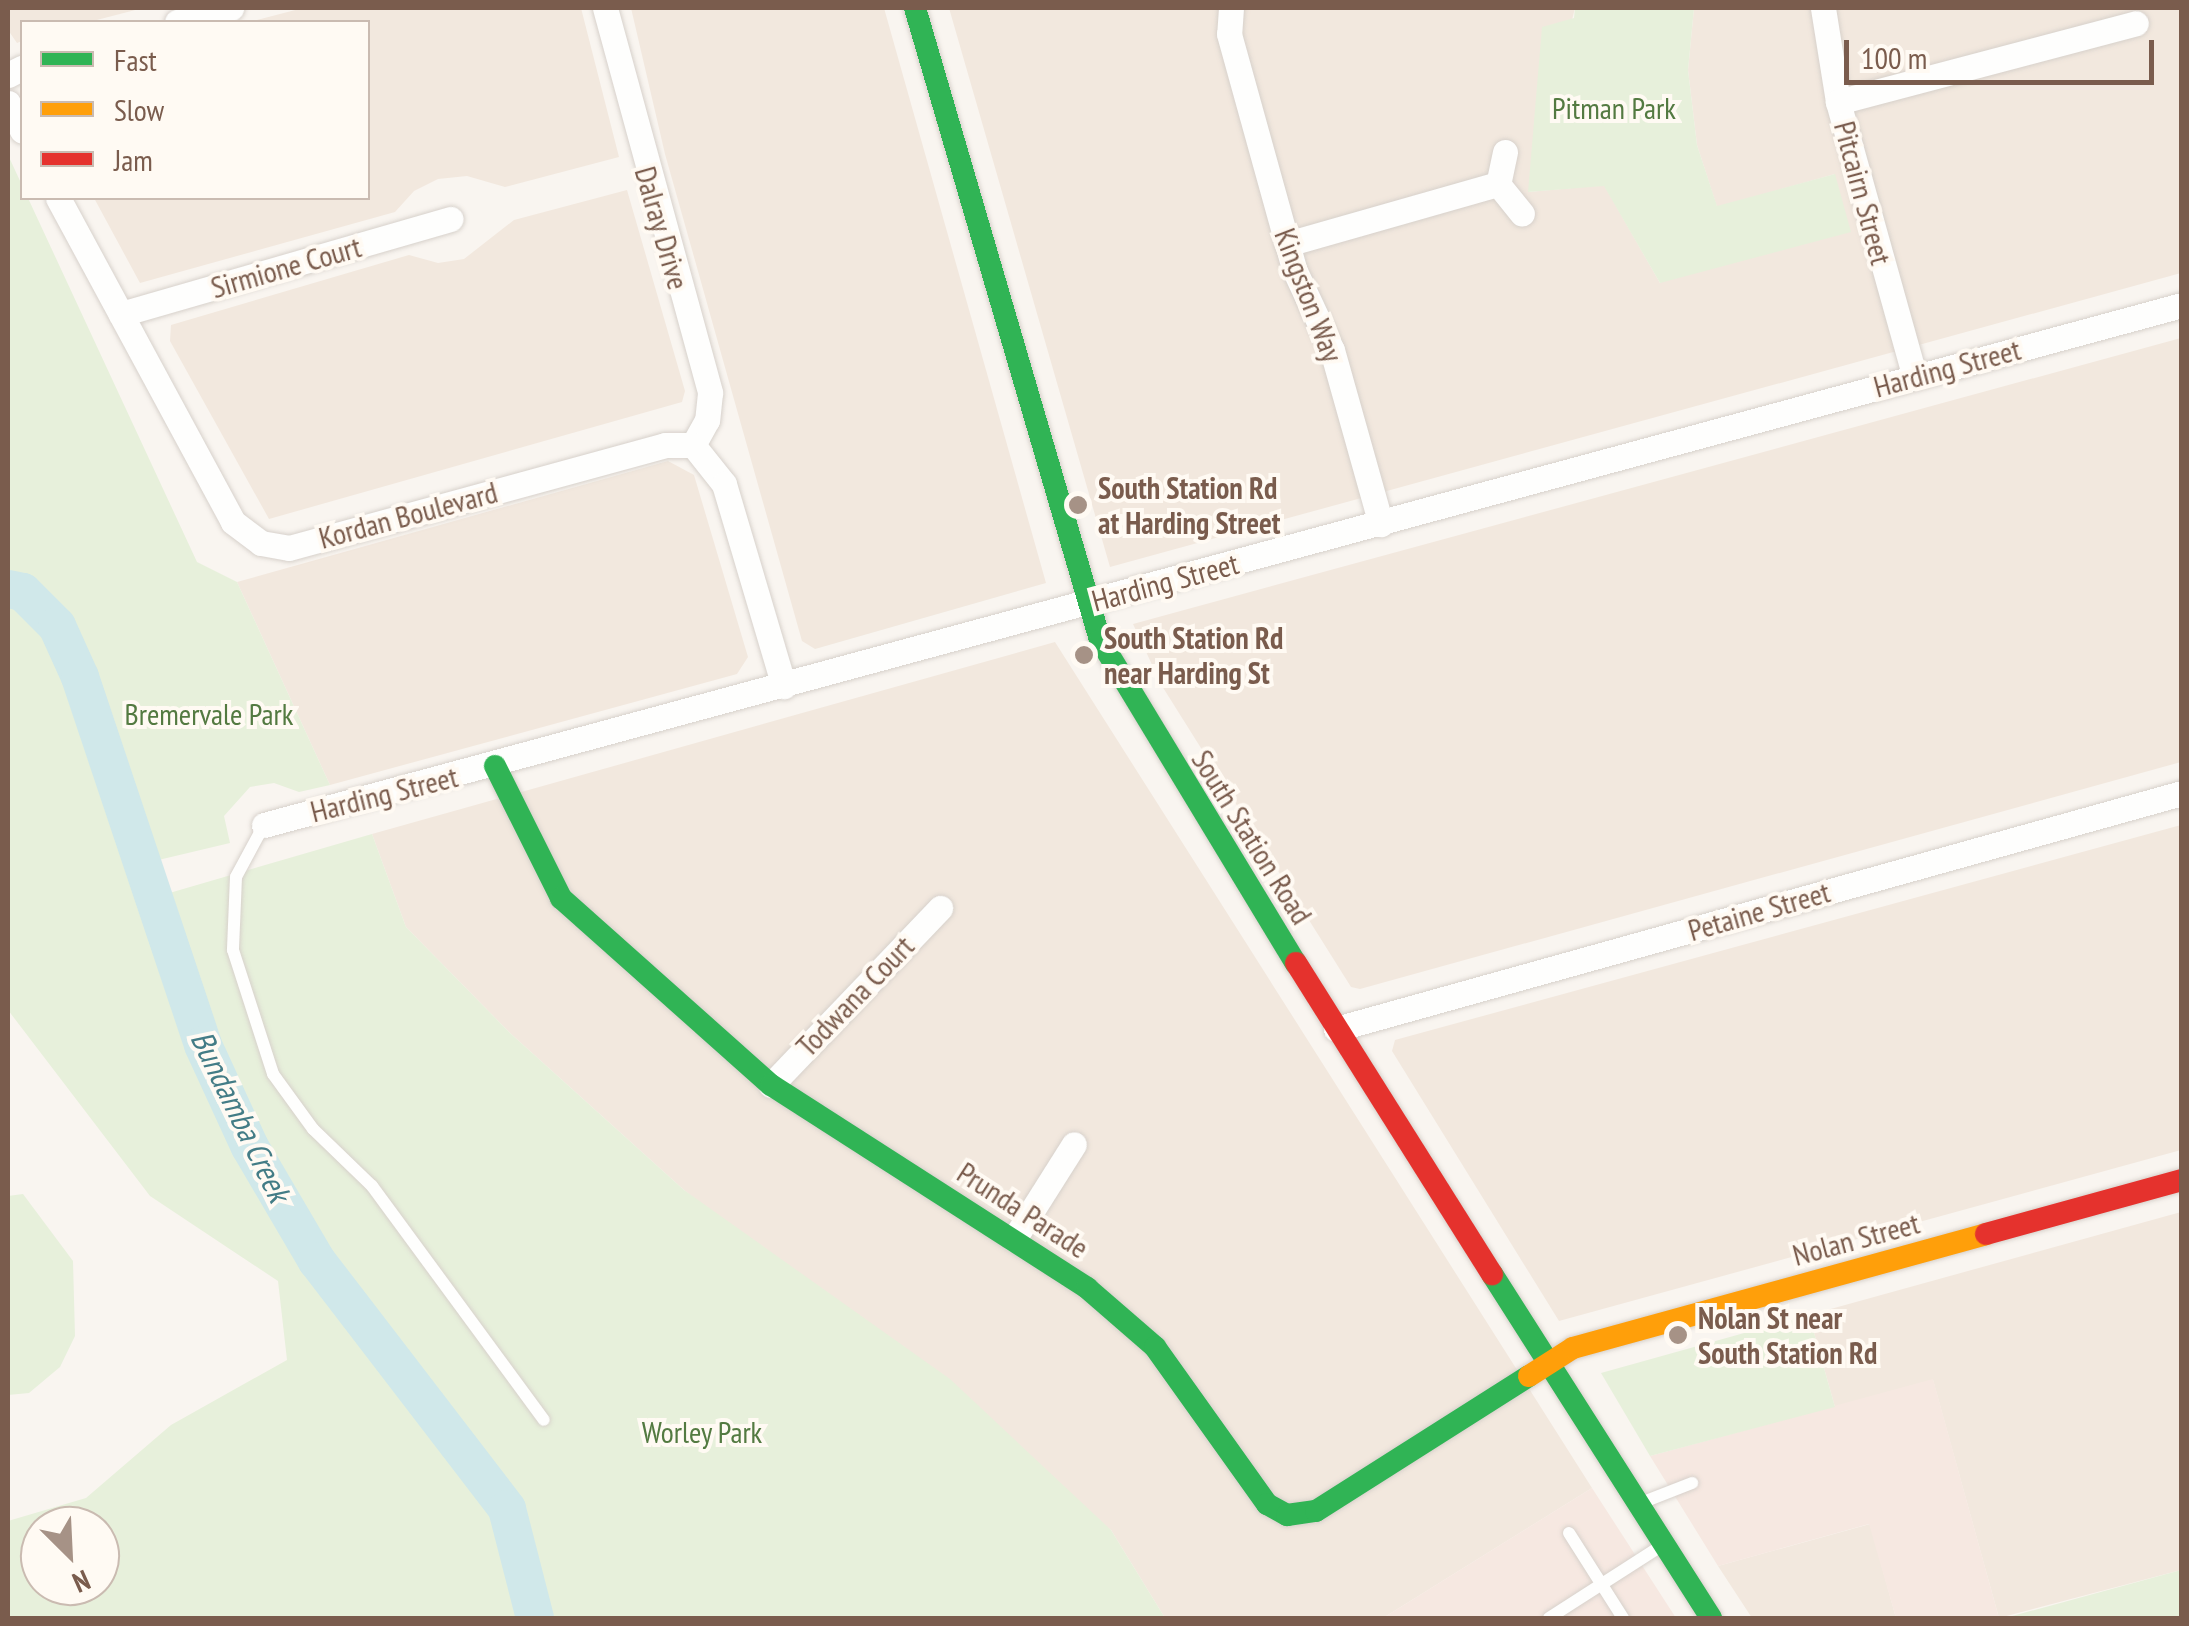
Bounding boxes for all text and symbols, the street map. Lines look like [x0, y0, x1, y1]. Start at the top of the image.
legend [20, 20, 370, 200]
scale bar [1849, 20, 2159, 82]
text: 100 m [1861, 38, 1927, 77]
text: Fast [114, 40, 157, 79]
text: Slow [114, 90, 164, 129]
park label: Pitman Park [1552, 90, 1676, 126]
street label: Pitcairn Street [1827, 117, 1899, 269]
text: Jam [114, 140, 153, 179]
street label: Dalray Drive [627, 162, 697, 294]
street label: Kingston Way [1267, 223, 1351, 367]
street label: Sirmione Court [207, 228, 365, 306]
street label: Harding Street [1870, 331, 2024, 405]
place label: South Station Rd at Harding Street [1098, 470, 1281, 540]
street label: Kordan Boulevard [315, 474, 501, 556]
marker: South Station Rd at Harding Street [1067, 494, 1089, 516]
street label: Harding Street [1088, 545, 1242, 619]
place label: South Station Rd near Harding St [1104, 620, 1283, 690]
marker: South Station Rd near Harding St [1073, 644, 1095, 666]
park label: Bremervale Park [125, 696, 293, 732]
street label: South Station Road [1184, 743, 1320, 931]
street label: Harding Street [307, 758, 461, 830]
street label: Petaine Street [1684, 874, 1834, 948]
street label: Todwana Court [789, 928, 921, 1064]
water label: Bundamba Creek [183, 1024, 299, 1208]
street label: Prunda Parade [951, 1154, 1095, 1266]
street label: Nolan Street [1789, 1205, 1923, 1273]
place label: Nolan St near South Station Rd [1698, 1300, 1877, 1370]
marker: Nolan St near South Station Rd [1667, 1324, 1689, 1346]
park label: Worley Park [641, 1414, 763, 1450]
north arrow [20, 1506, 120, 1606]
text: N [67, 1562, 96, 1602]

